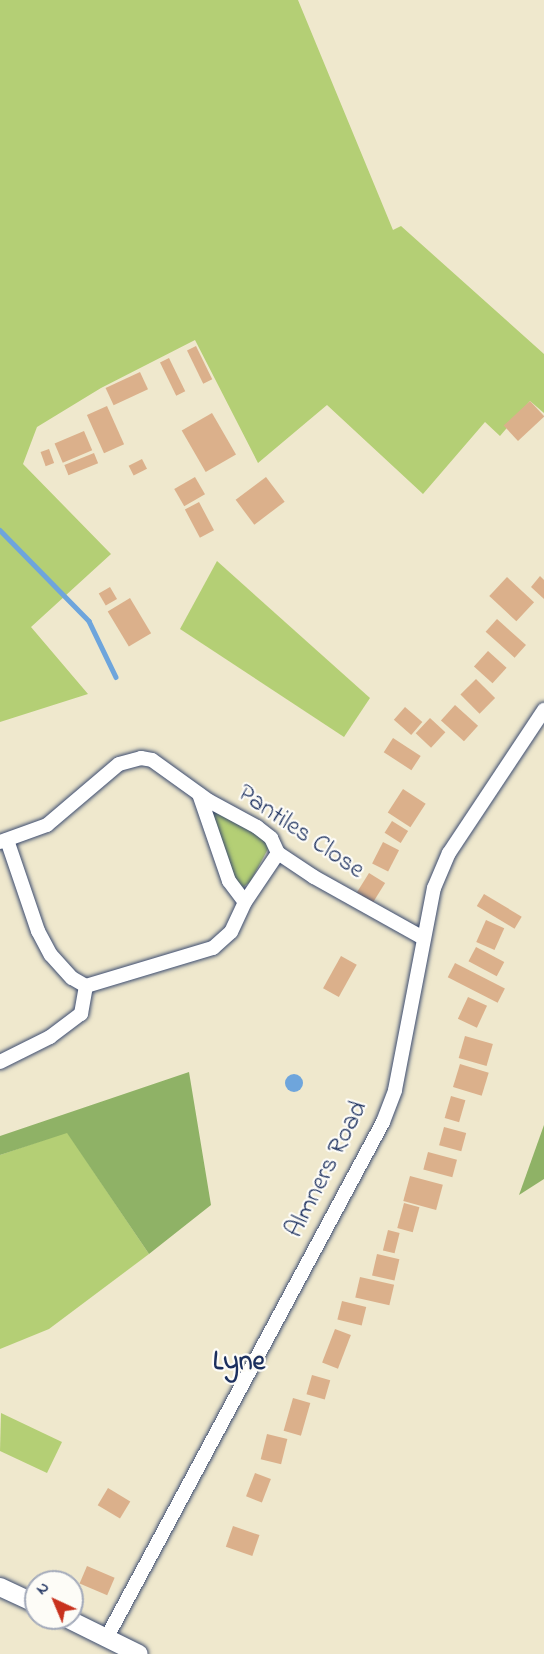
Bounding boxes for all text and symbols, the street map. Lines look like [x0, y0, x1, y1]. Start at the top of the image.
street label: Pantiles Close [231, 779, 369, 887]
street label: Almners Road [280, 1096, 376, 1244]
district label: Lyne [213, 1346, 265, 1380]
north arrow [24, 1570, 84, 1630]
text: N [31, 1576, 55, 1601]

